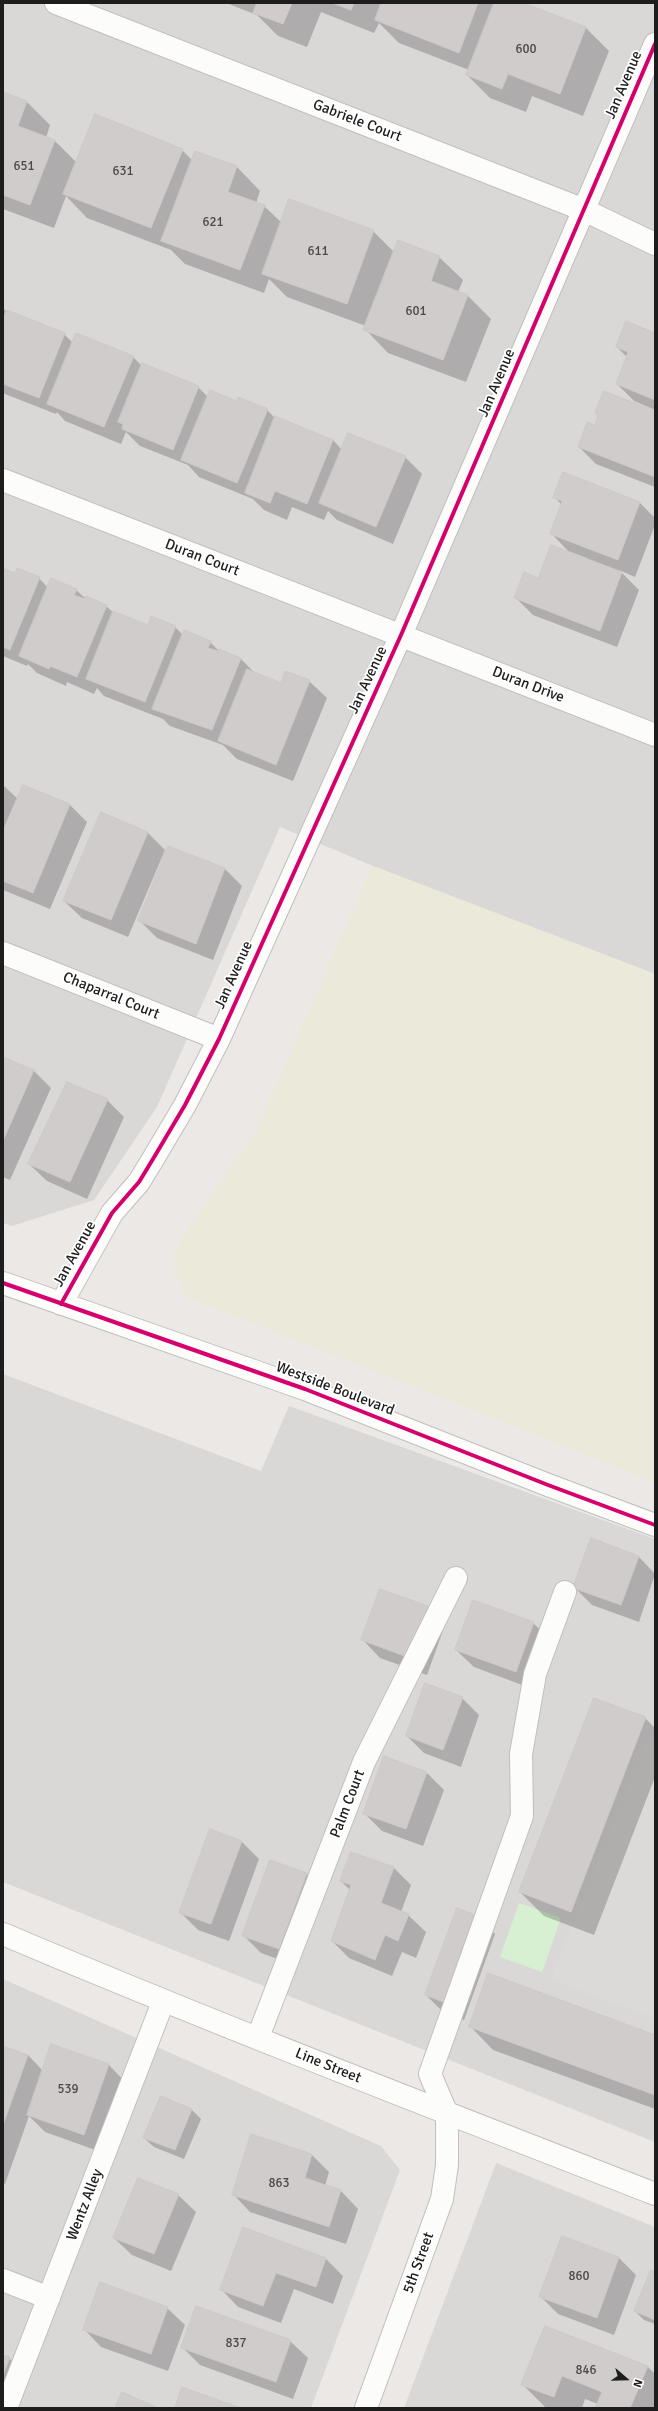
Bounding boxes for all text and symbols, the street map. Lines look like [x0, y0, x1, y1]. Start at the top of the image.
house number: 600 [515, 42, 537, 58]
street label: Jan Avenue [602, 48, 646, 122]
street label: Gabriele Court [310, 96, 404, 146]
house number: 651 [13, 159, 35, 175]
house number: 631 [112, 164, 134, 180]
house number: 621 [202, 215, 224, 231]
house number: 611 [307, 244, 329, 260]
house number: 601 [405, 304, 427, 320]
street label: Jan Avenue [475, 346, 519, 420]
street label: Duran Court [162, 536, 242, 580]
street label: Jan Avenue [345, 643, 391, 717]
street label: Duran Drive [489, 663, 567, 707]
street label: Jan Avenue [211, 938, 257, 1012]
street label: Chaparral Court [60, 968, 162, 1024]
street label: Jan Avenue [50, 1218, 100, 1290]
street label: Westside Boulevard [273, 1358, 397, 1420]
street label: Palm Court [327, 1767, 369, 1841]
street label: Line Street [292, 2045, 364, 2087]
house number: 539 [57, 2082, 79, 2098]
street label: Wentz Alley [63, 2167, 107, 2243]
house number: 863 [268, 2176, 290, 2192]
street label: 5th Street [400, 2230, 438, 2296]
house number: 860 [568, 2269, 590, 2285]
house number: 837 [225, 2336, 247, 2352]
north arrow [606, 2359, 646, 2399]
house number: 846 [575, 2363, 597, 2379]
text: N [630, 2377, 645, 2389]

